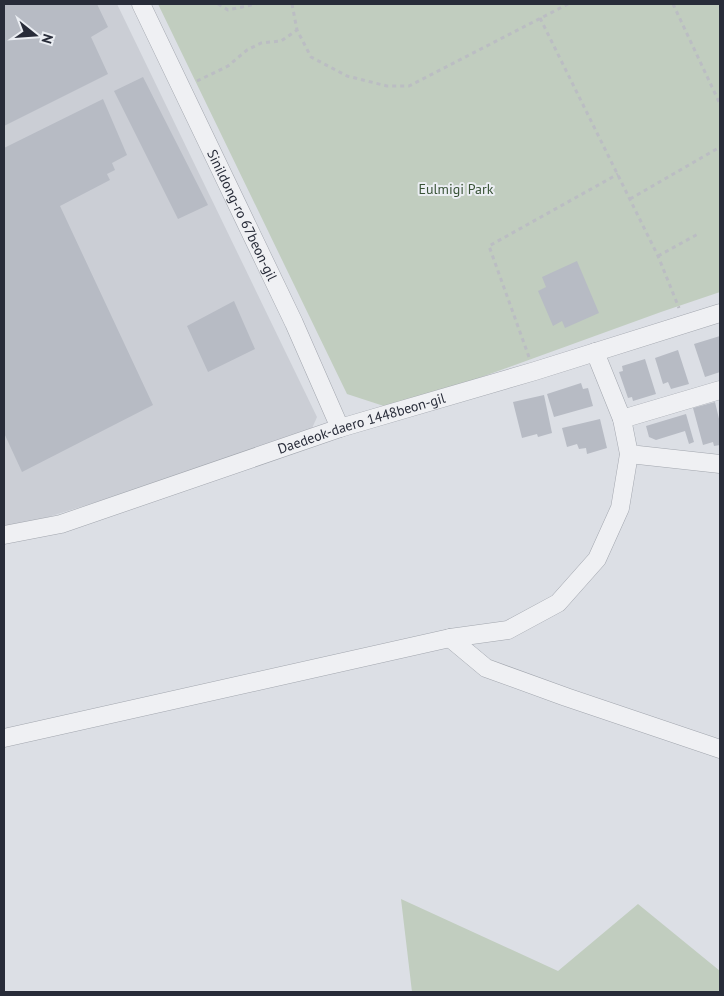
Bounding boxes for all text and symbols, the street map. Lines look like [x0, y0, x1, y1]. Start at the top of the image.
north arrow [10, 10, 60, 60]
text: N [37, 32, 57, 46]
street label: Sinildong-ro 67beon-gil [203, 146, 281, 284]
park label: Eulmigi Park [418, 180, 494, 198]
street label: Daedeok-daero 1448beon-gil [275, 389, 447, 458]

